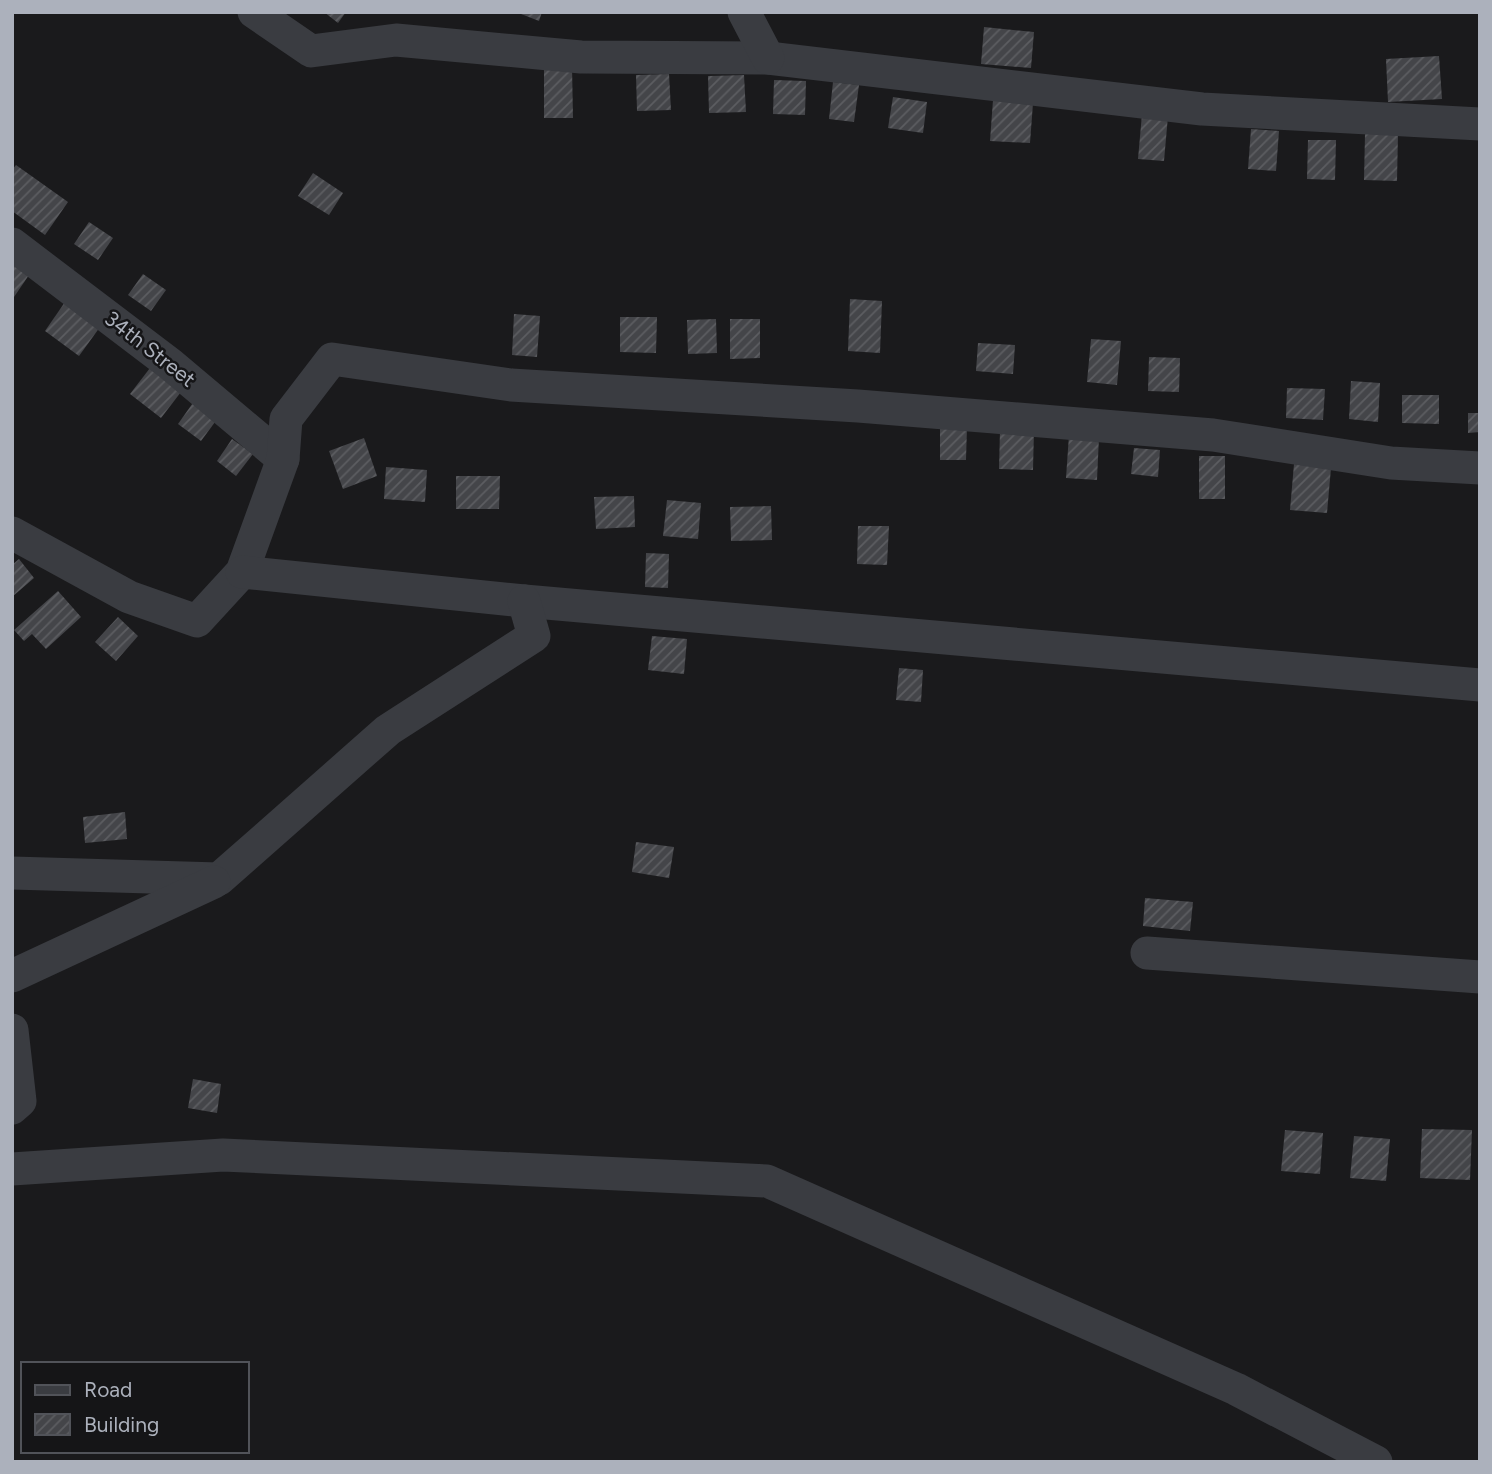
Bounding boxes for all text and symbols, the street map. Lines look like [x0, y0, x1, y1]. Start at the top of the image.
street label: 34th Street [100, 305, 201, 392]
legend [21, 1362, 248, 1453]
text: Road [84, 1377, 132, 1402]
text: Building [84, 1412, 159, 1437]

